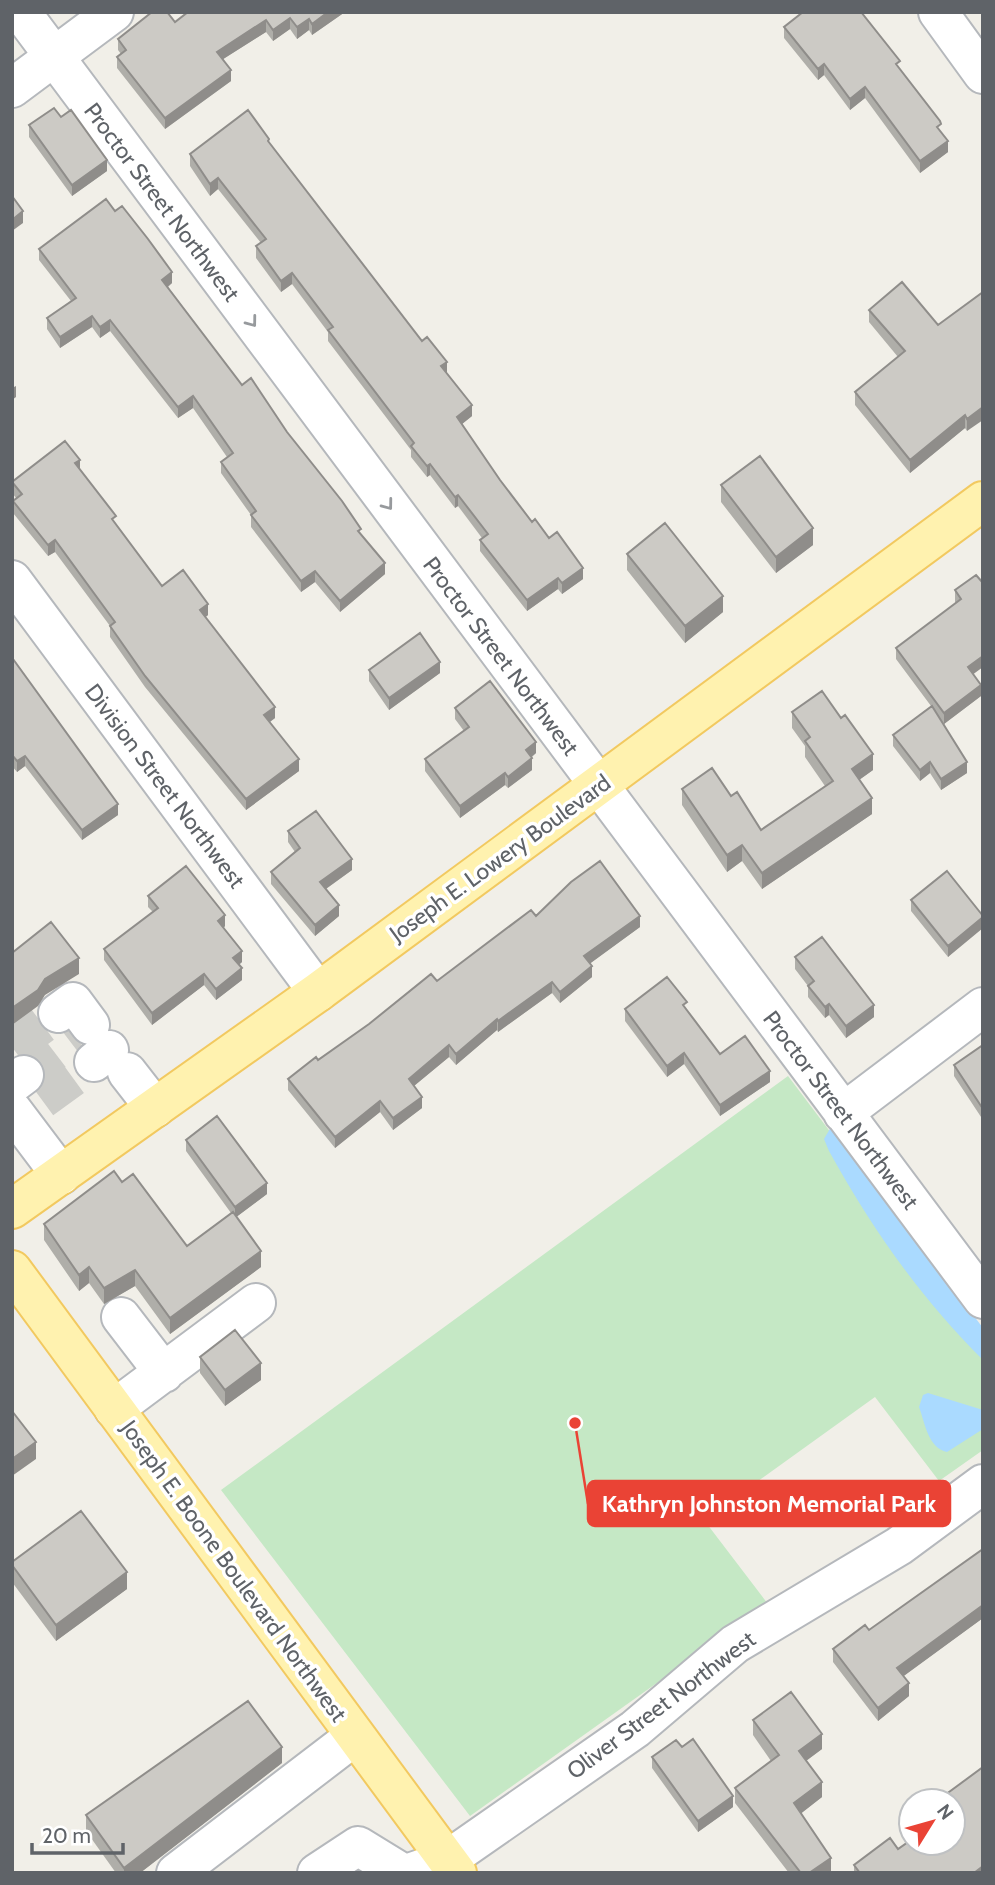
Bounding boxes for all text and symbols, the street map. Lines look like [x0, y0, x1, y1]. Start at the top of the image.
street label: Proctor Street Northwest [78, 97, 246, 307]
one-way arrow [244, 315, 257, 327]
one-way arrow [380, 497, 393, 510]
street label: Proctor Street Northwest [417, 551, 585, 761]
street label: Division Street Northwest [79, 678, 251, 894]
street label: Joseph E. Lowery Boulevard [383, 768, 616, 948]
street label: Proctor Street Northwest [757, 1005, 925, 1215]
street label: Joseph E. Boone Boulevard Northwest [115, 1414, 353, 1727]
callout: Kathryn Johnston Memorial Park [588, 1481, 950, 1526]
text: Kathryn Johnston Memorial Park [602, 1489, 937, 1518]
street label: Oliver Street Northwest [561, 1625, 761, 1785]
north arrow [897, 1787, 967, 1857]
text: N [932, 1800, 958, 1824]
scale bar [32, 1812, 122, 1856]
text: 20 m [42, 1823, 91, 1848]

